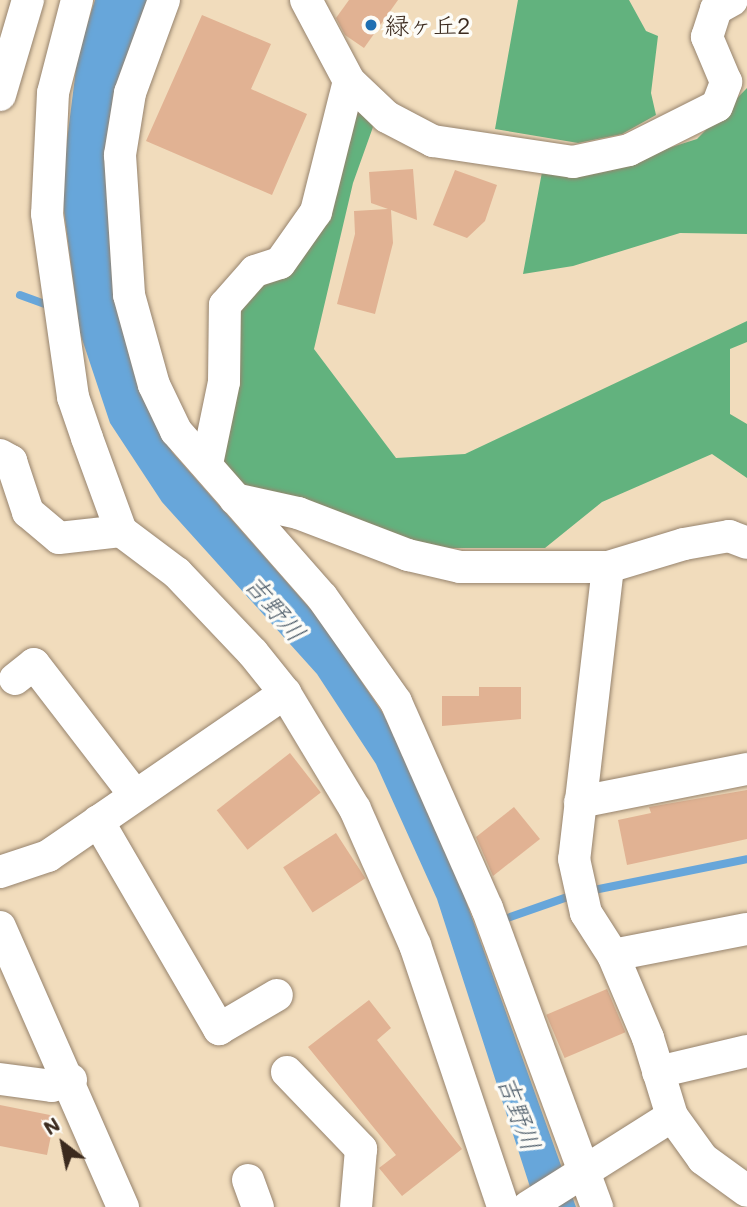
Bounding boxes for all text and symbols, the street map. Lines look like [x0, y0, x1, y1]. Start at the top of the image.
place label: 緑ヶ丘2 [385, 11, 470, 39]
marker: 緑ヶ丘2 [363, 17, 379, 33]
water label: 吉野川 [238, 568, 312, 648]
water label: 吉野川 [491, 1071, 547, 1155]
north arrow [28, 1109, 98, 1179]
text: N [39, 1111, 64, 1140]

